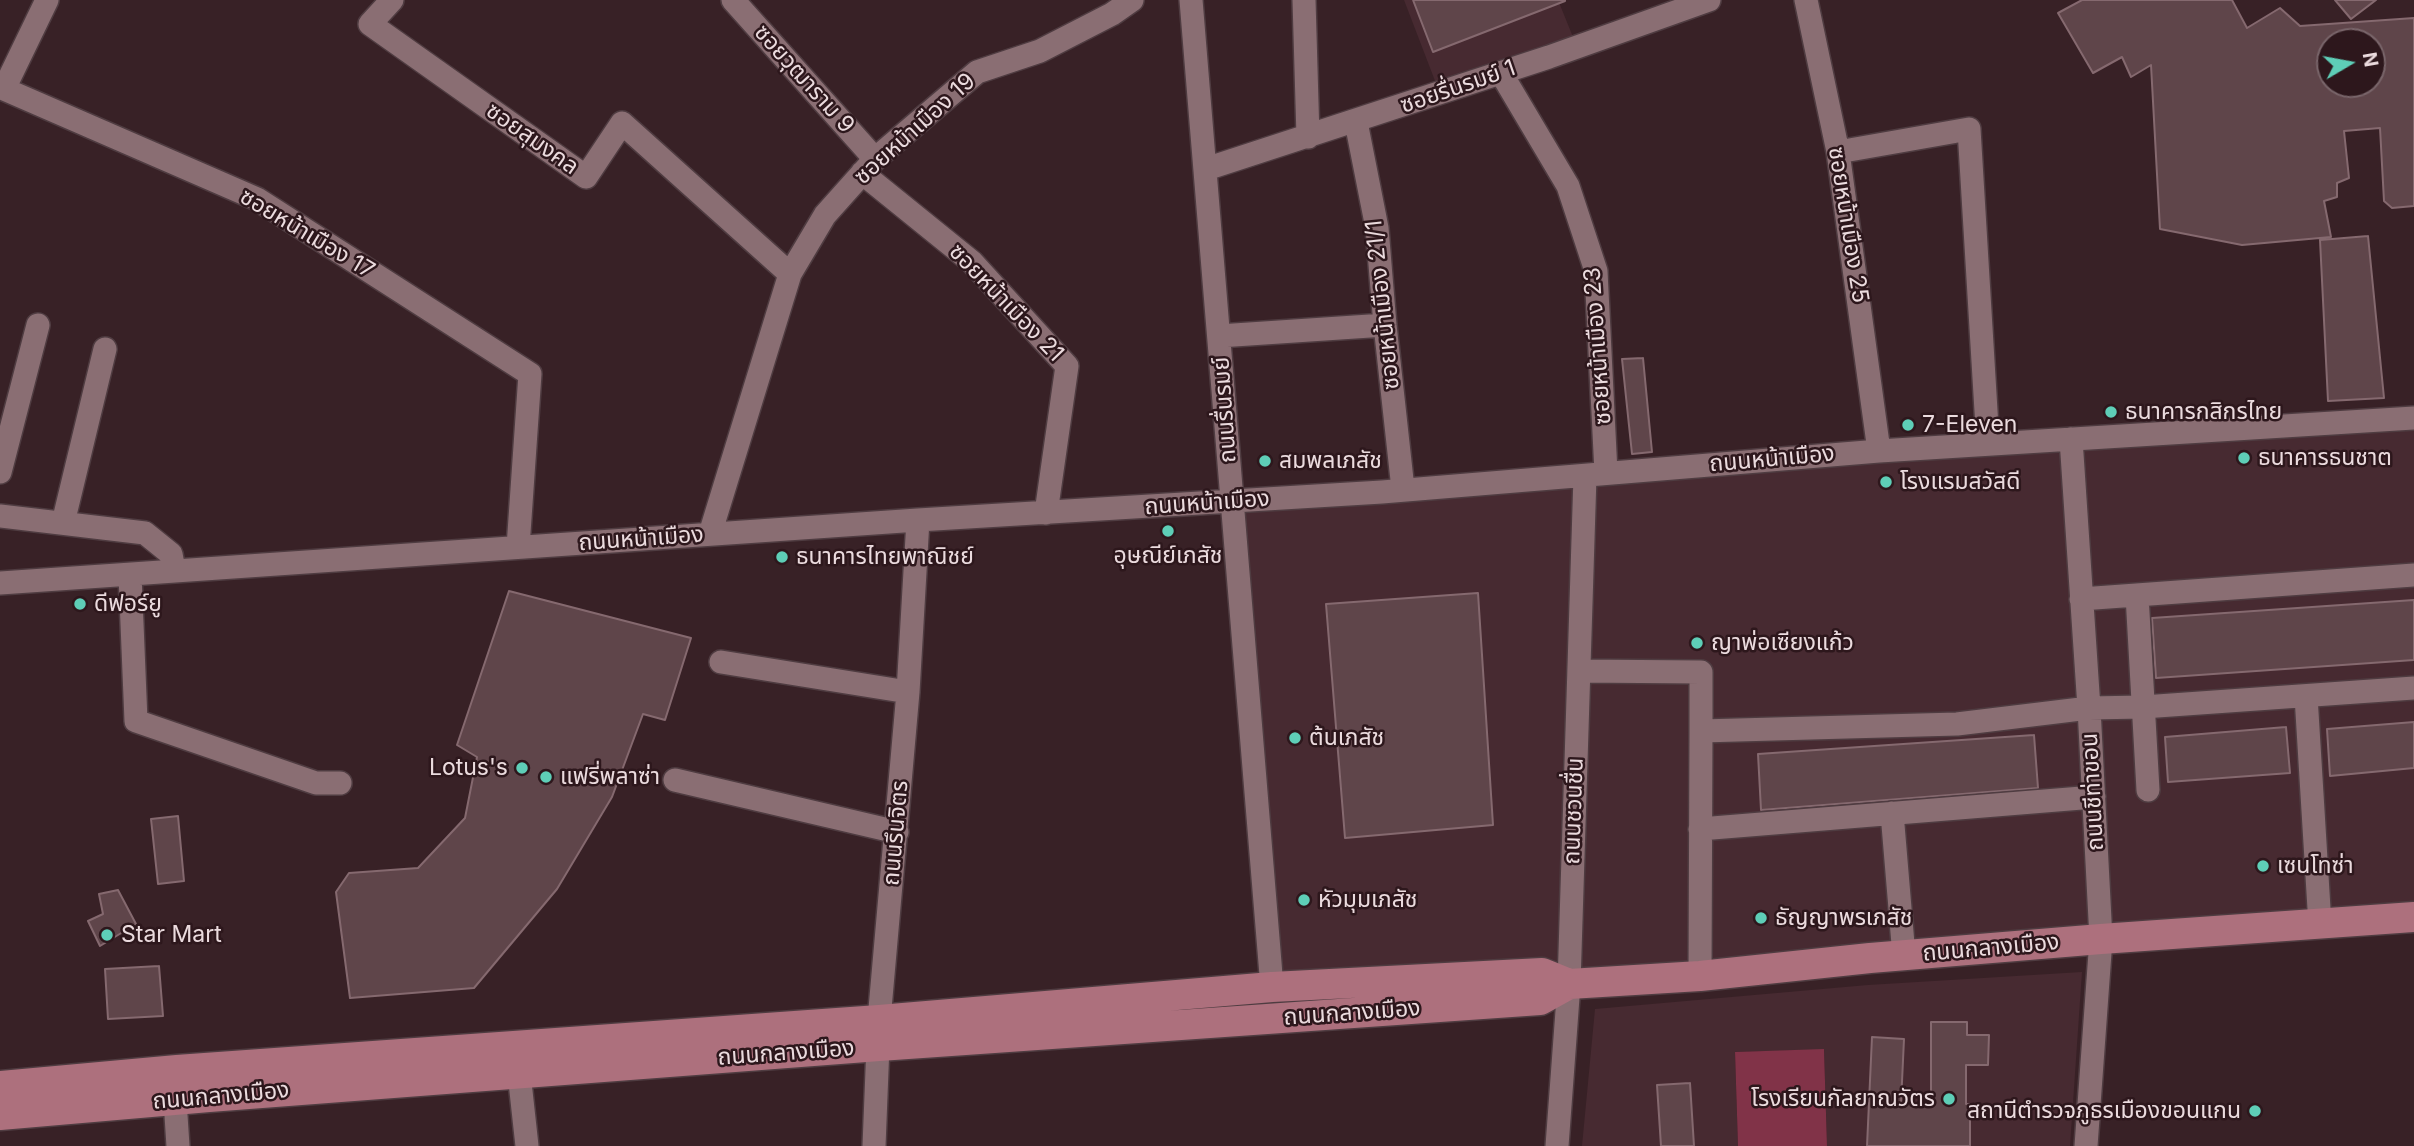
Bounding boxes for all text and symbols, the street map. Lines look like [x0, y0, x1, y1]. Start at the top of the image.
street label: ซอยวุฒาราม 9 [748, 19, 860, 139]
north arrow [2316, 28, 2386, 98]
text: N [2358, 50, 2383, 69]
street label: ซอยรื่นรมย์ 1 [1397, 54, 1519, 120]
street label: ซอยหน้าเมือง 19 [849, 68, 981, 190]
street label: ซอยสุมงคล [480, 97, 584, 181]
street label: ซอยหน้าเมือง 25 [1822, 145, 1874, 305]
street label: ซอยหน้าเมือง 17 [235, 183, 379, 285]
street label: ซอยหน้าเมือง 21/1 [1360, 219, 1406, 391]
street label: ซอยหน้าเมือง 21 [943, 238, 1069, 368]
street label: ซอยหน้าเมือง 23 [1579, 266, 1617, 426]
street label: ถนนรื่นรมย์ [1208, 356, 1242, 464]
place label: ธนาคารกสิกรไทย [2125, 398, 2282, 426]
marker: ธนาคารกสิกรไทย [2103, 404, 2119, 420]
place label: 7-Eleven [1922, 411, 2017, 439]
marker: 7-Eleven [1900, 417, 1916, 433]
street label: ถนนหน้าเมือง [1708, 440, 1836, 478]
place label: ธนาคารธนชาต [2258, 444, 2392, 472]
place label: สมพลเภสัช [1279, 447, 1382, 475]
marker: ธนาคารธนชาต [2236, 450, 2252, 466]
marker: สมพลเภสัช [1257, 453, 1273, 469]
place label: โรงแรมสวัสดี [1900, 468, 2020, 496]
marker: โรงแรมสวัสดี [1878, 474, 1894, 490]
street label: ถนนหน้าเมือง [1143, 485, 1271, 521]
street label: ถนนหน้าเมือง [577, 521, 705, 557]
marker: อุษณีย์เภสัช [1160, 523, 1176, 539]
place label: อุษณีย์เภสัช [1114, 542, 1222, 570]
place label: ธนาคารไทยพาณิชย์ [796, 543, 974, 571]
marker: ธนาคารไทยพาณิชย์ [774, 549, 790, 565]
place label: ดีฟอร์ยู [94, 590, 162, 618]
marker: ดีฟอร์ยู [72, 596, 88, 612]
place label: ญาพ่อเซียงแก้ว [1711, 629, 1854, 657]
marker: ญาพ่อเซียงแก้ว [1689, 635, 1705, 651]
place label: ต้นเภสัช [1309, 724, 1384, 752]
marker: ต้นเภสัช [1287, 730, 1303, 746]
street label: ถนนชีท่าขอน [2076, 732, 2110, 852]
place label: Lotus's [429, 754, 508, 782]
street label: ถนนชวนชื่น [1558, 757, 1590, 865]
marker: Lotus's [514, 760, 530, 776]
place label: แฟรี่พลาซ่า [560, 763, 660, 791]
marker: แฟรี่พลาซ่า [538, 769, 554, 785]
street label: ถนนรึนจิตร [878, 779, 914, 887]
place label: เซนโทซ่า [2277, 852, 2354, 880]
marker: เซนโทซ่า [2255, 858, 2271, 874]
place label: หัวมุมเภสัช [1318, 886, 1418, 914]
marker: หัวมุมเภสัช [1296, 892, 1312, 908]
place label: ธัญญาพรเภสัช [1775, 904, 1912, 932]
marker: ธัญญาพรเภสัช [1753, 910, 1769, 926]
place label: Star Mart [121, 921, 222, 949]
marker: Star Mart [99, 927, 115, 943]
street label: ถนนกลางเมือง [1921, 928, 2061, 968]
street label: ถนนกลางเมือง [1283, 994, 1421, 1032]
street label: ถนนกลางเมือง [717, 1034, 855, 1072]
street label: ถนนกลางเมือง [151, 1076, 291, 1116]
place label: โรงเรียนกัลยาณวัตร [1751, 1085, 1935, 1113]
marker: โรงเรียนกัลยาณวัตร [1941, 1091, 1957, 1107]
place label: สถานีตำรวจภูธรเมืองขอนแกน [1967, 1097, 2241, 1125]
marker: สถานีตำรวจภูธรเมืองขอนแกน [2247, 1103, 2263, 1119]

